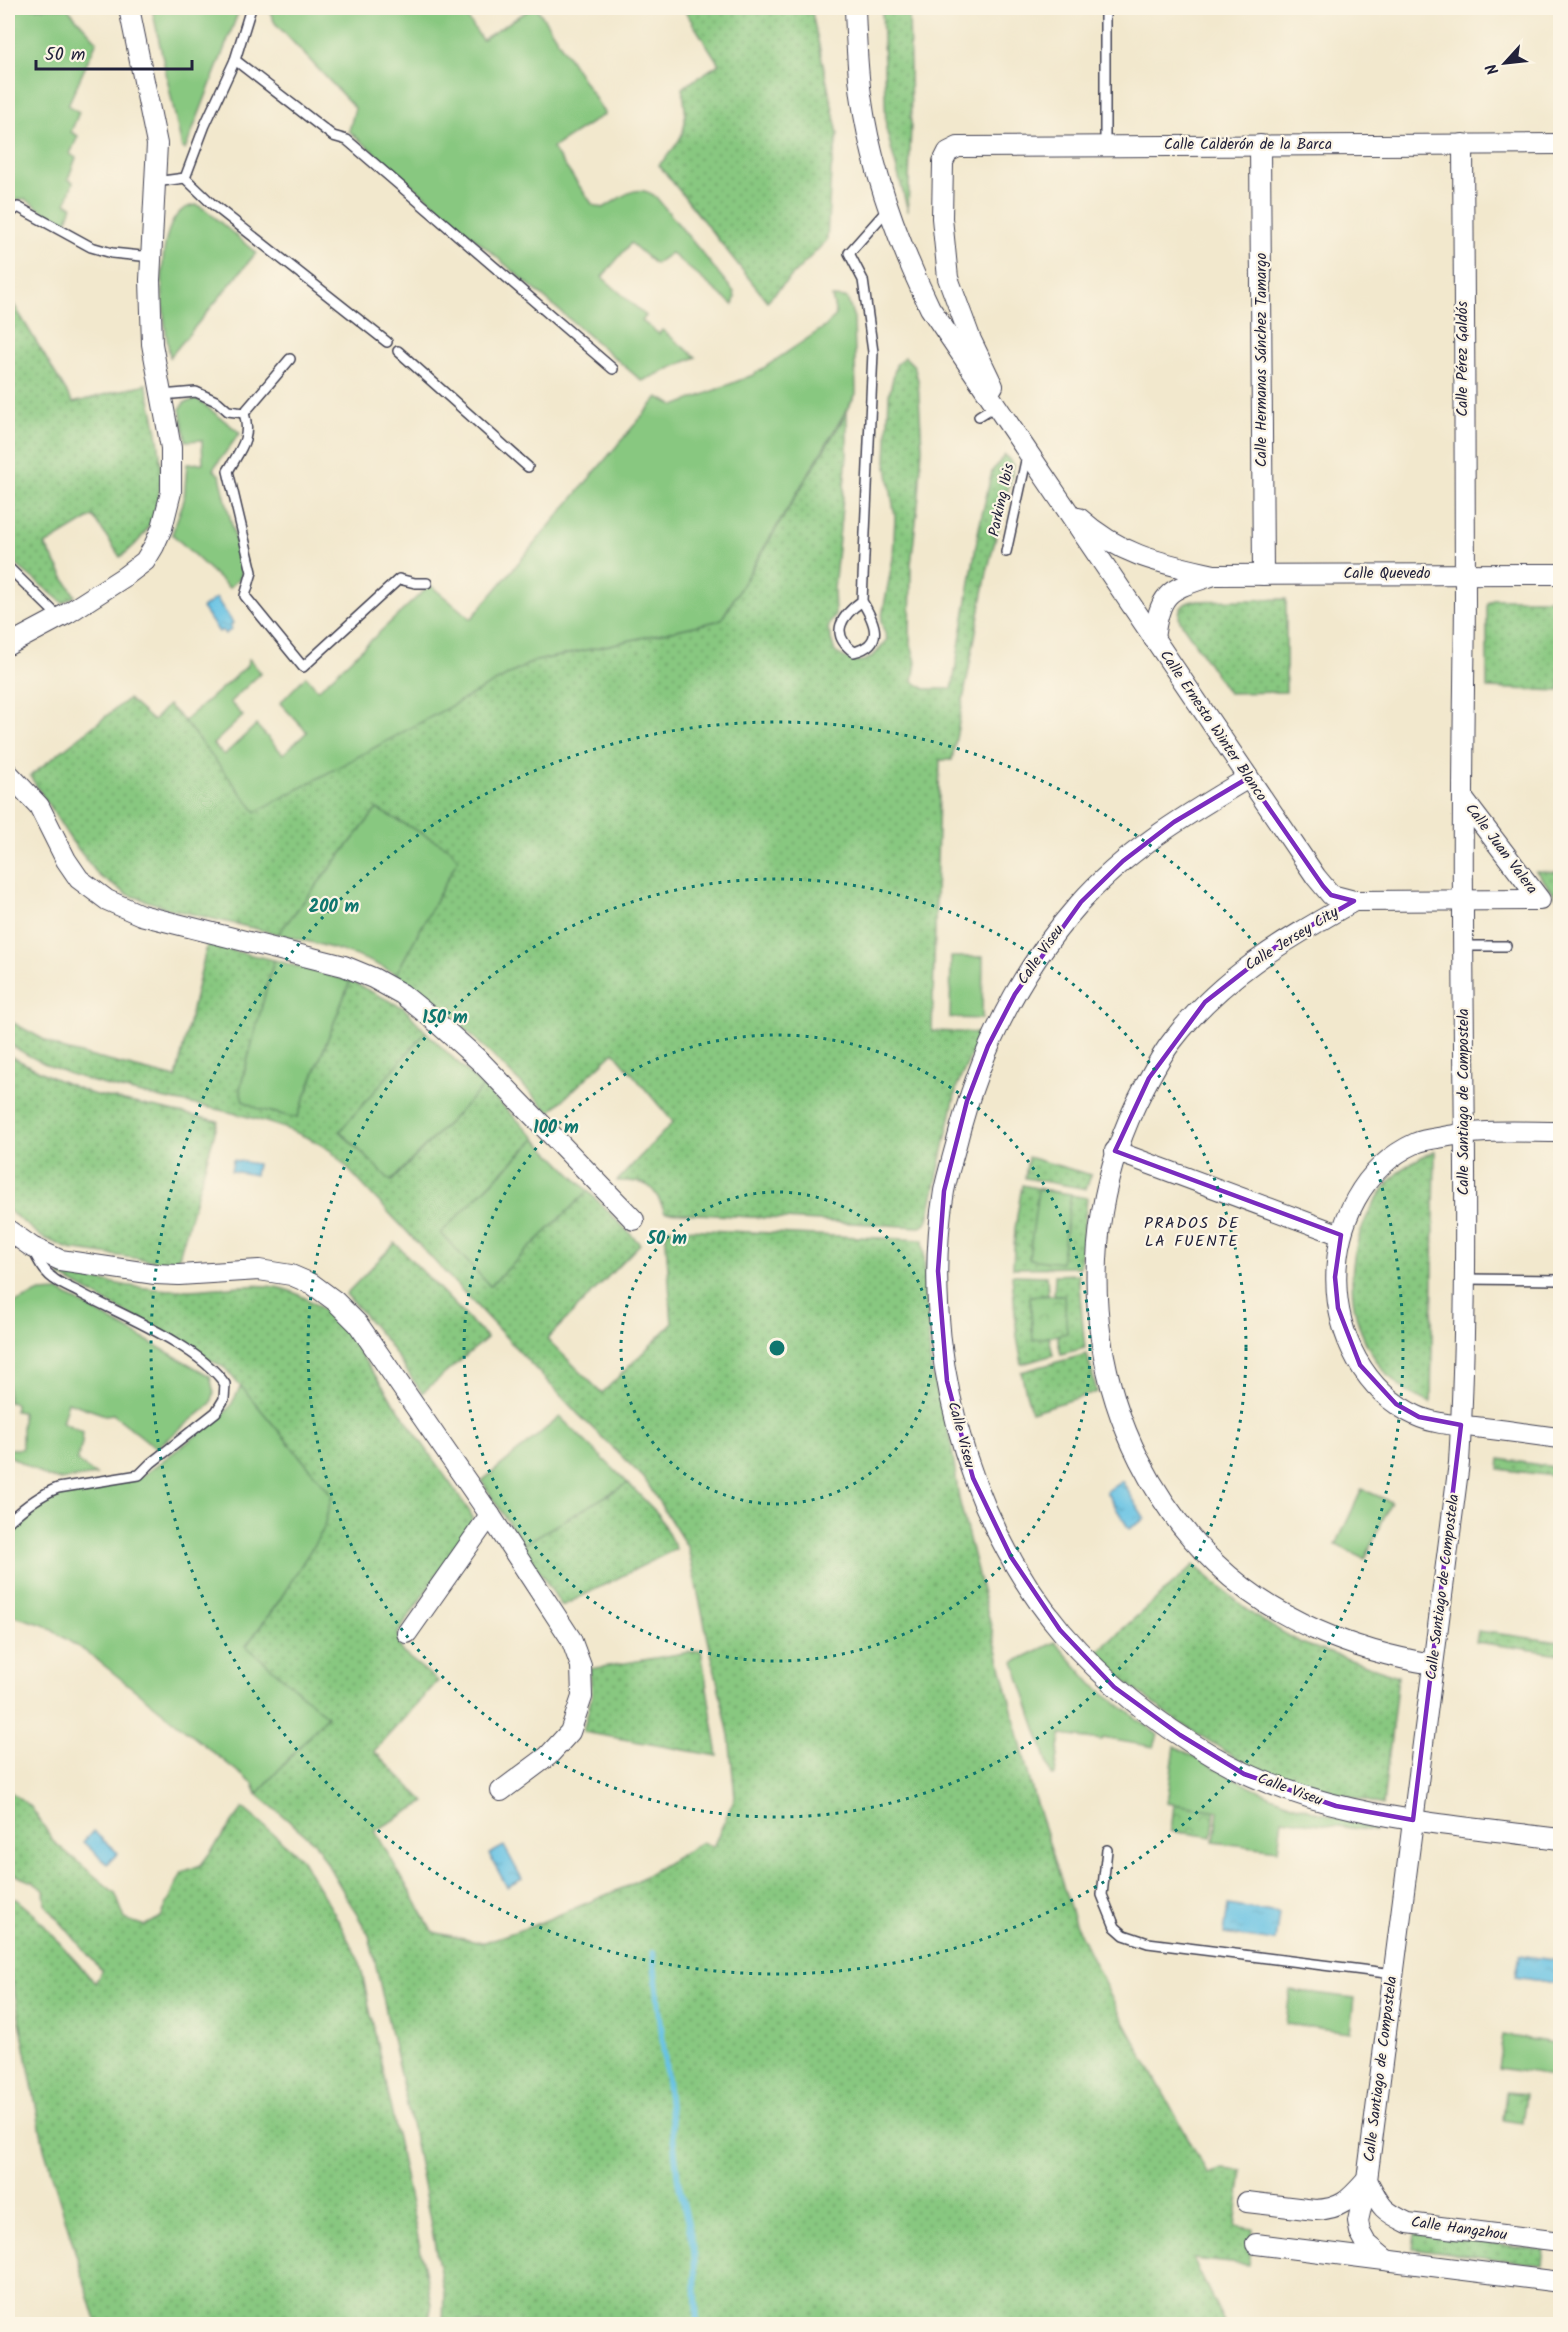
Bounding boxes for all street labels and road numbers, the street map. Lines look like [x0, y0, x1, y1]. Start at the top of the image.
street label: Calle Calderón de la Barca [1164, 133, 1332, 157]
street label: Calle Hermanas Sánchez Tamargo [1250, 253, 1274, 467]
street label: Calle Pérez Galdós [1451, 301, 1475, 417]
street label: Parking Ibis [983, 461, 1022, 539]
street label: Calle Quevedo [1343, 562, 1431, 586]
street label: Calle Ernesto Winter Blanco [1153, 645, 1273, 807]
street label: Calle Juan Valera [1459, 798, 1543, 900]
street label: Calle Jersey City [1240, 900, 1344, 977]
street label: Calle Viseu [1012, 920, 1070, 990]
street label: Calle Santiago de Compostela [1452, 1008, 1476, 1196]
street label: Calle Viseu [941, 1399, 981, 1471]
street label: Calle Santiago de Compostela [1420, 1493, 1466, 1681]
street label: Calle Viseu [1254, 1767, 1326, 1813]
street label: Calle Santiago de Compostela [1358, 1975, 1404, 2163]
street label: Calle Hangzhou [1409, 2210, 1509, 2248]

